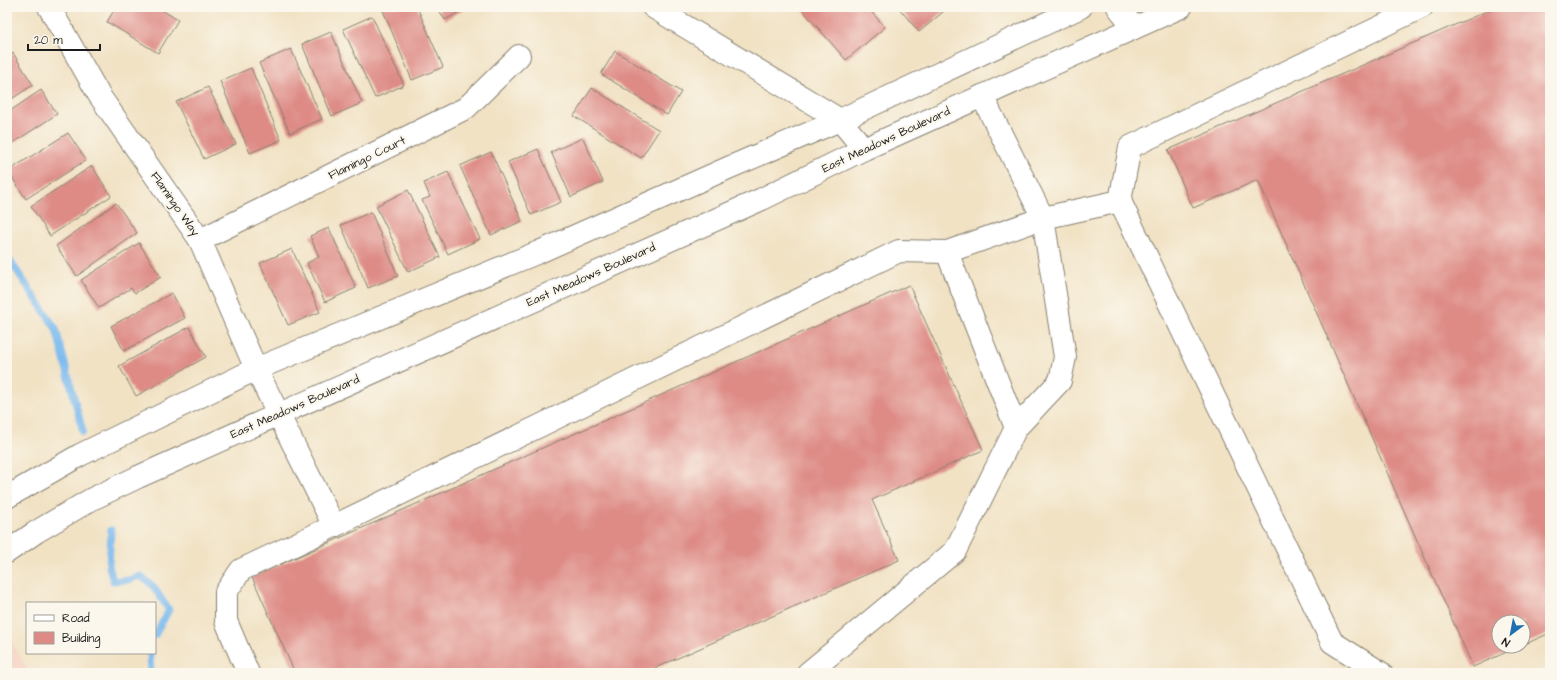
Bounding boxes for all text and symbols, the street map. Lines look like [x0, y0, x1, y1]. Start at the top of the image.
scale bar [28, 26, 100, 52]
text: 20 m [34, 32, 63, 49]
street label: East Meadows Boulevard [819, 103, 953, 177]
street label: Flamingo Court [326, 132, 409, 185]
street label: Flamingo Way [146, 168, 204, 241]
street label: East Meadows Boulevard [524, 239, 658, 311]
street label: East Meadows Boulevard [228, 371, 362, 443]
legend [26, 602, 156, 654]
text: Road [62, 610, 90, 627]
north arrow [1491, 614, 1531, 654]
text: Building [62, 630, 100, 648]
text: N [1499, 634, 1513, 650]

